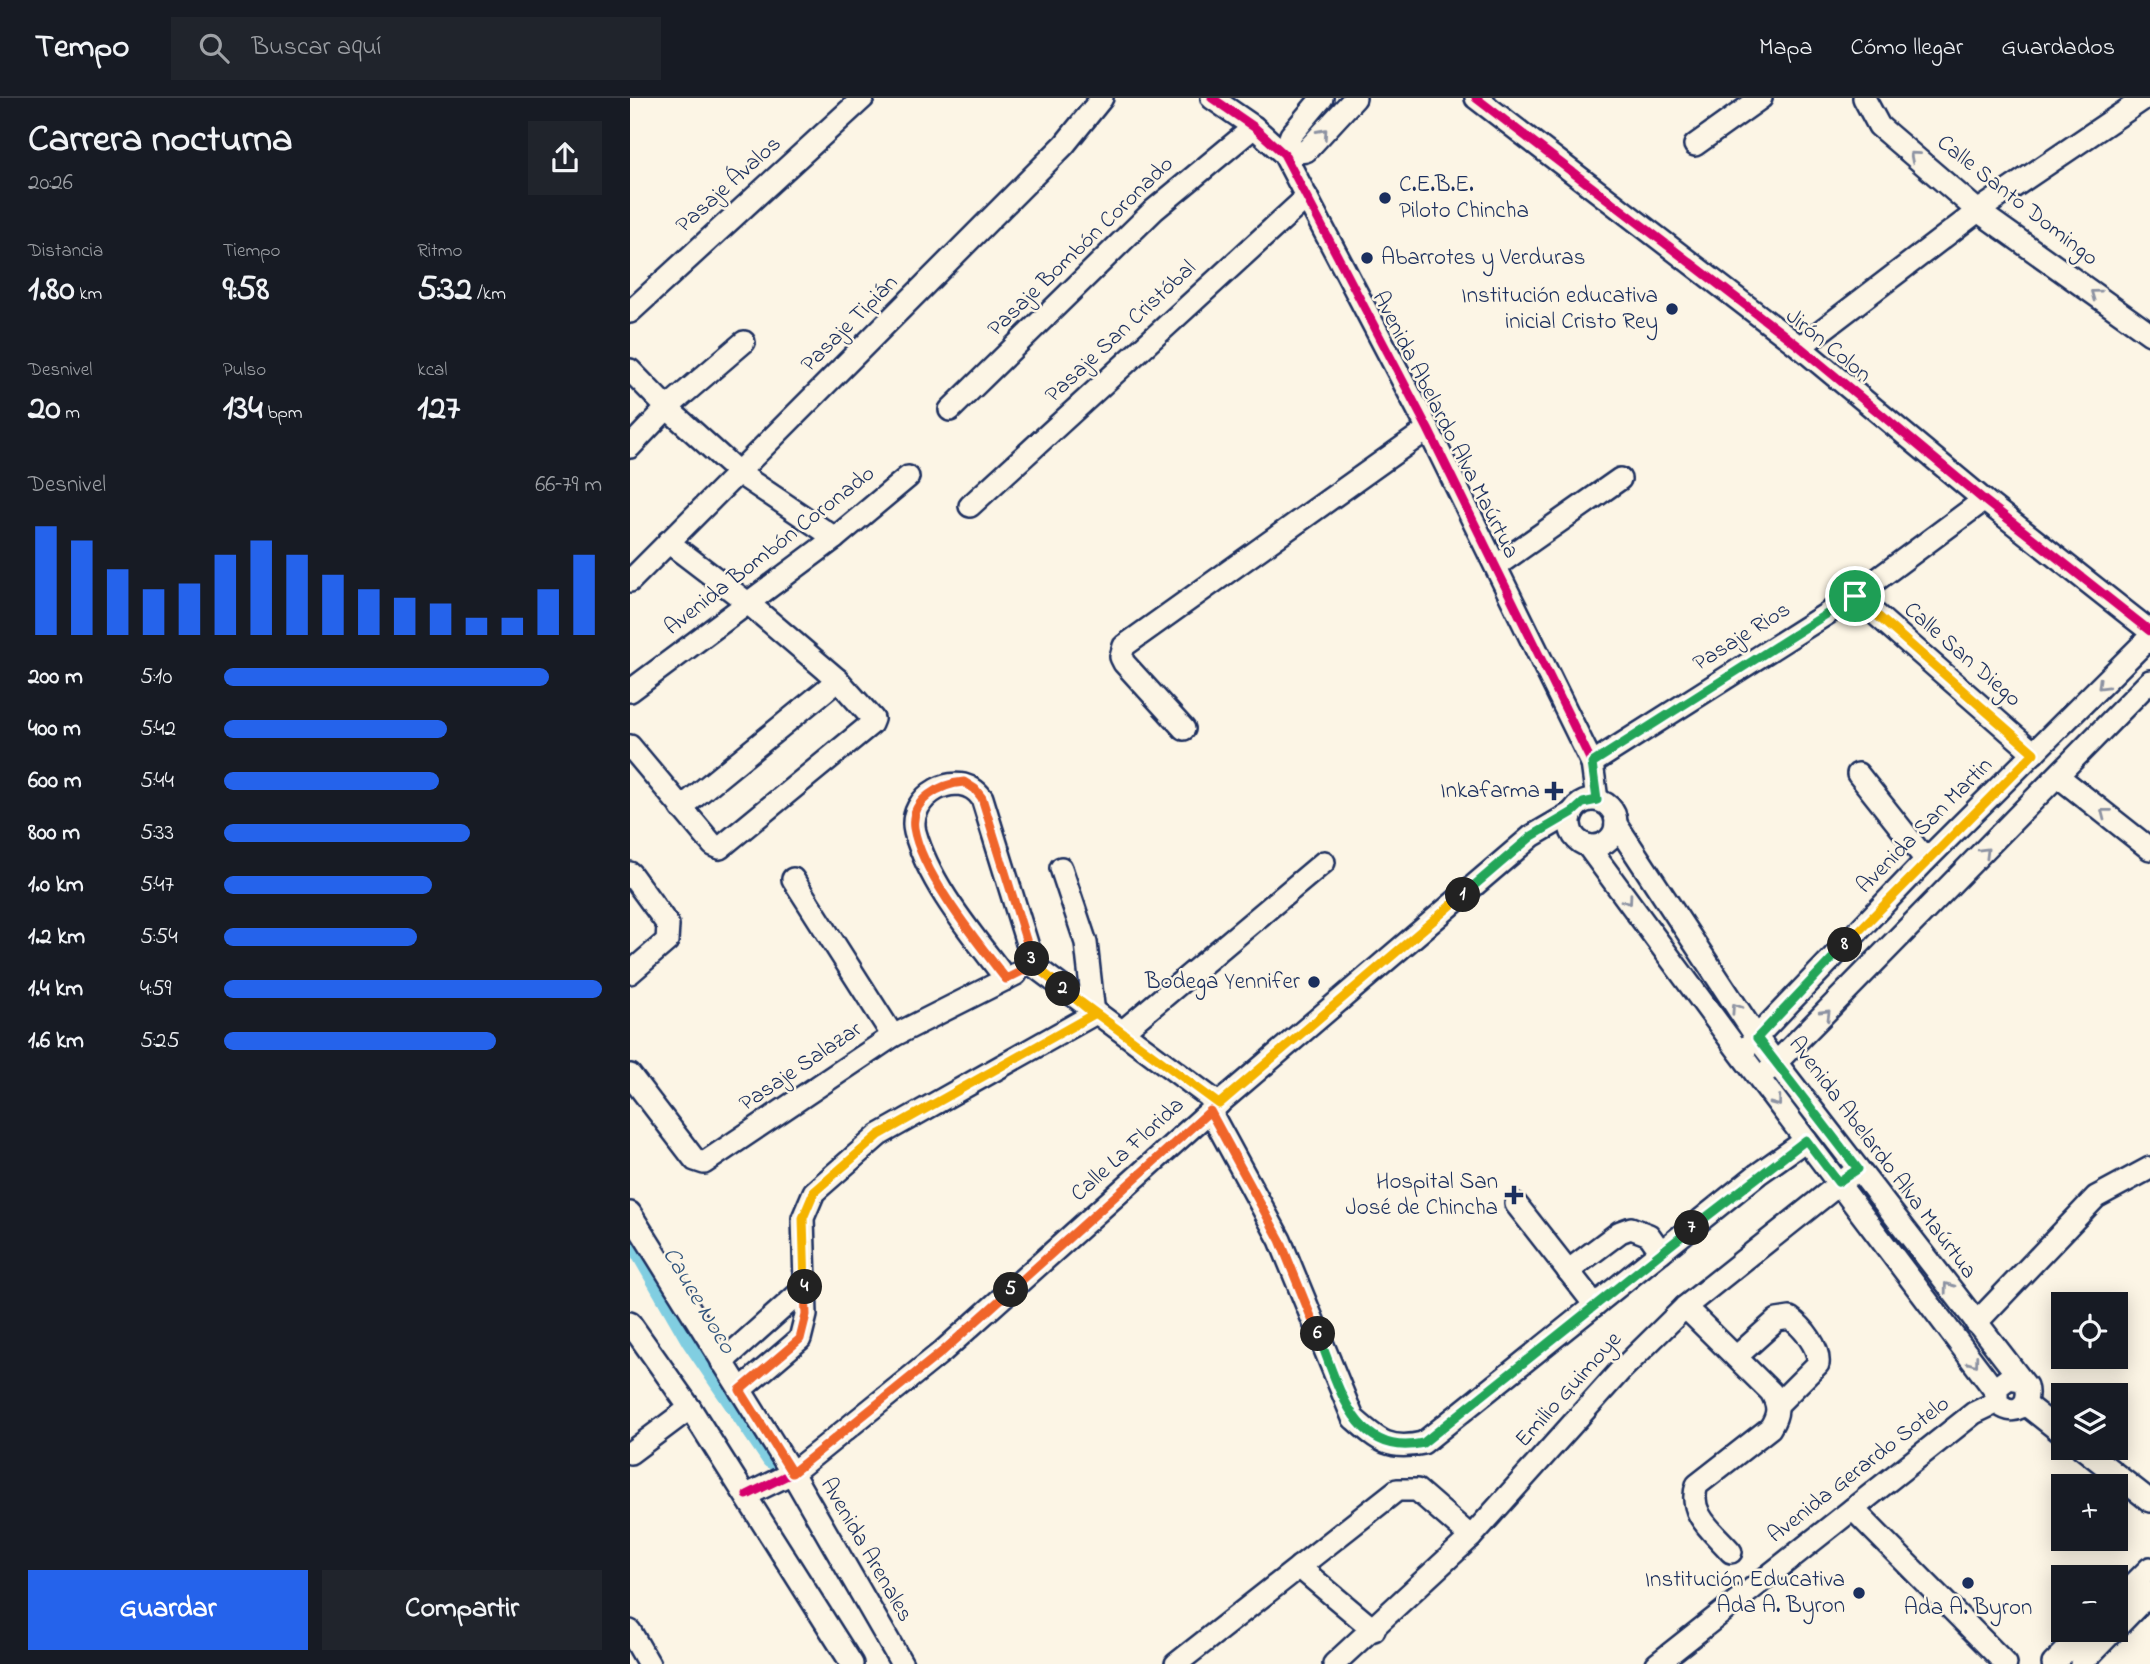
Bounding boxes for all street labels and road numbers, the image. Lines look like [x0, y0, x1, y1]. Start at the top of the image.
street label: Calle Santo Domingo [1928, 127, 2105, 276]
street label: Pasaje Ávalos [668, 128, 789, 241]
street label: Pasaje Bombón Coronado [980, 149, 1182, 345]
street label: Pasaje San Cristóbal [1038, 253, 1204, 411]
street label: Pasaje Tipián [794, 268, 906, 380]
street label: Avenida Abelardo Alva Maúrtua [1363, 286, 1527, 564]
street label: Jirón Colon [1778, 301, 1878, 391]
street label: Avenida Bombón Coronado [658, 458, 882, 644]
street label: Pasaje Rios [1687, 594, 1797, 680]
street label: Calle San Diego [1895, 594, 2028, 716]
street label: Avenida San Martin [1849, 750, 2001, 902]
street label: Pasaje Salazar [733, 1013, 870, 1120]
street label: Avenida Abelardo Alva Maúrtua [1780, 1030, 1984, 1286]
street label: Calle La Florida [1064, 1090, 1192, 1210]
street label: Emilio Guimoye [1508, 1324, 1632, 1457]
street label: Avenida Gerardo Sotelo [1761, 1388, 1957, 1552]
street label: Avenida Arenales [811, 1472, 921, 1628]

